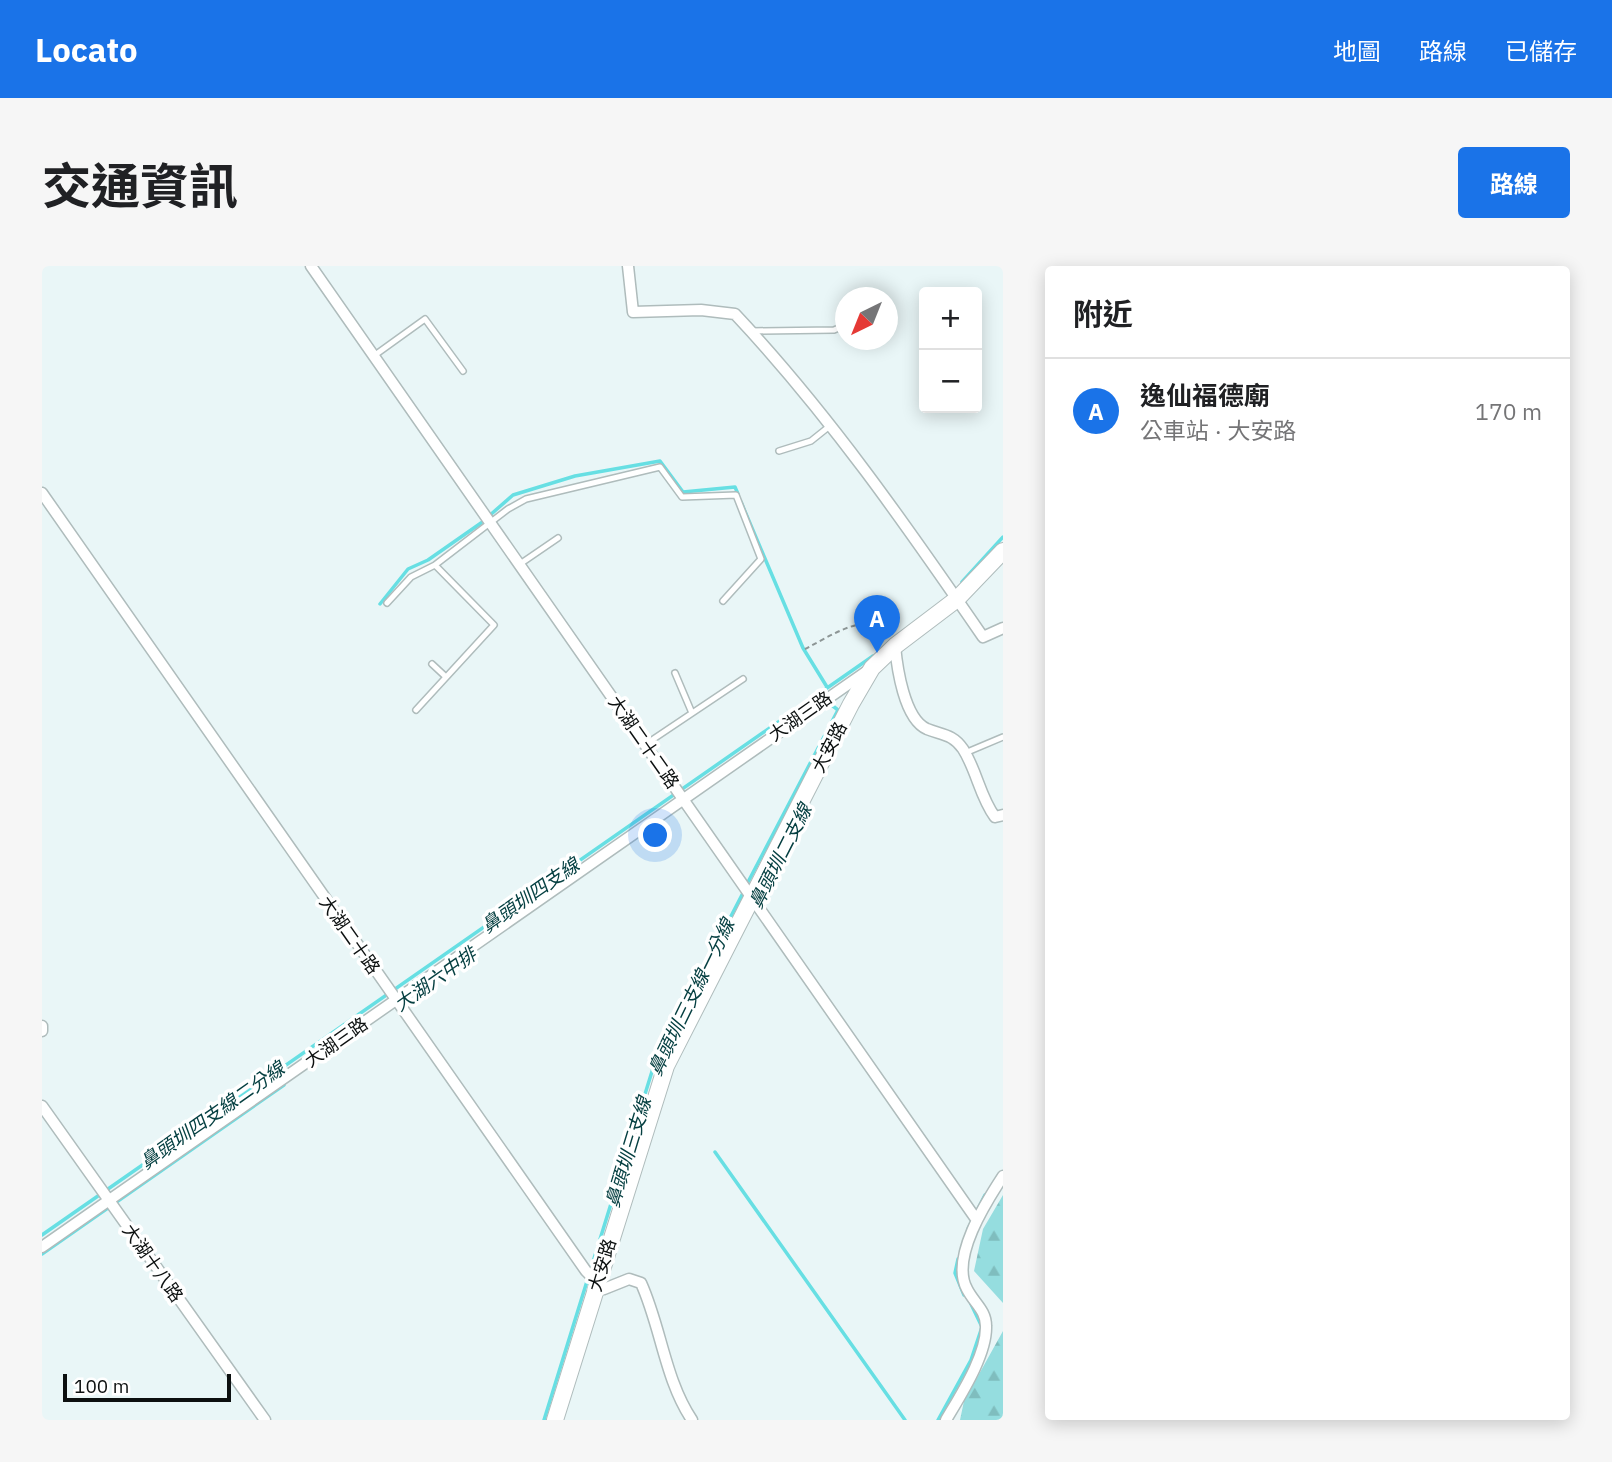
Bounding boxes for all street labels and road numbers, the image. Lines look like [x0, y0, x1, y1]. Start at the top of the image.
street label: 大湖三路 [764, 686, 836, 746]
street label: 大湖二十二路 [604, 691, 684, 793]
street label: 大安路 [806, 718, 852, 776]
street label: 大湖二十路 [315, 892, 385, 978]
street label: 大湖三路 [300, 1012, 372, 1072]
street label: 大湖十八路 [118, 1220, 188, 1306]
street label: 大安路 [583, 1236, 621, 1294]

